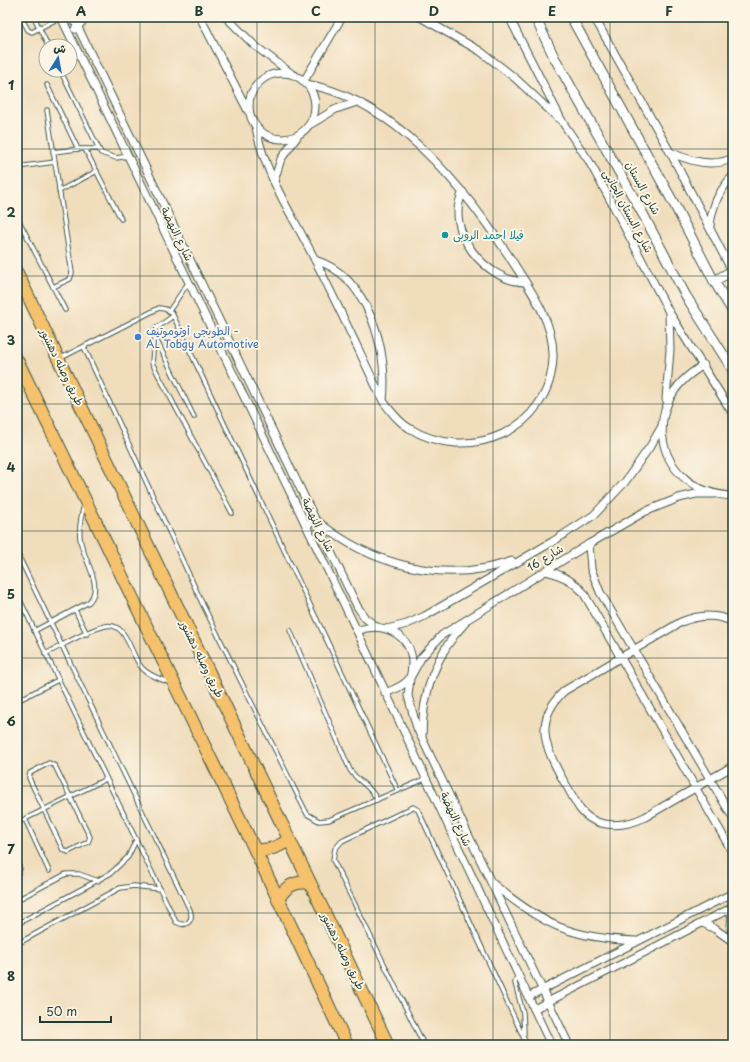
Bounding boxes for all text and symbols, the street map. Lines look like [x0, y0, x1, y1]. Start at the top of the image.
text: A [76, 1, 86, 20]
text: B [195, 1, 204, 20]
text: C [311, 1, 321, 20]
text: D [429, 1, 439, 20]
text: E [548, 1, 556, 20]
text: F [665, 1, 673, 20]
north arrow [38, 38, 78, 78]
text: ش [52, 38, 68, 57]
text: 1 [8, 75, 14, 94]
street label: شارع البستان [621, 158, 665, 218]
street label: شارع البستان الجانبى [598, 166, 658, 256]
text: 2 [6, 202, 16, 221]
street label: شارع النهضة [156, 204, 198, 264]
place label: فيلا احمد الروبى [453, 226, 524, 243]
marker: فيلا احمد الروبى [440, 230, 450, 240]
place label: الطوبجى أوتوموتيف - AL Tobgy Automotive [146, 322, 259, 352]
street label: طريق وصله دهشور [36, 324, 89, 409]
text: 3 [7, 330, 16, 349]
marker: الطوبجى أوتوموتيف - AL Tobgy Automotive [133, 332, 143, 342]
text: 4 [7, 457, 16, 476]
street label: شارع النهضة [297, 495, 339, 555]
street label: شارع 16 [523, 540, 567, 576]
text: 5 [7, 584, 15, 603]
street label: طريق وصله دهشور [176, 616, 229, 701]
text: 6 [6, 711, 16, 730]
street label: شارع النهضة [436, 789, 476, 849]
text: 7 [7, 839, 15, 858]
street label: طريق وصله دهشور [317, 908, 370, 993]
text: 8 [7, 966, 15, 985]
scale bar [40, 998, 111, 1024]
text: 50 m [46, 1002, 77, 1020]

